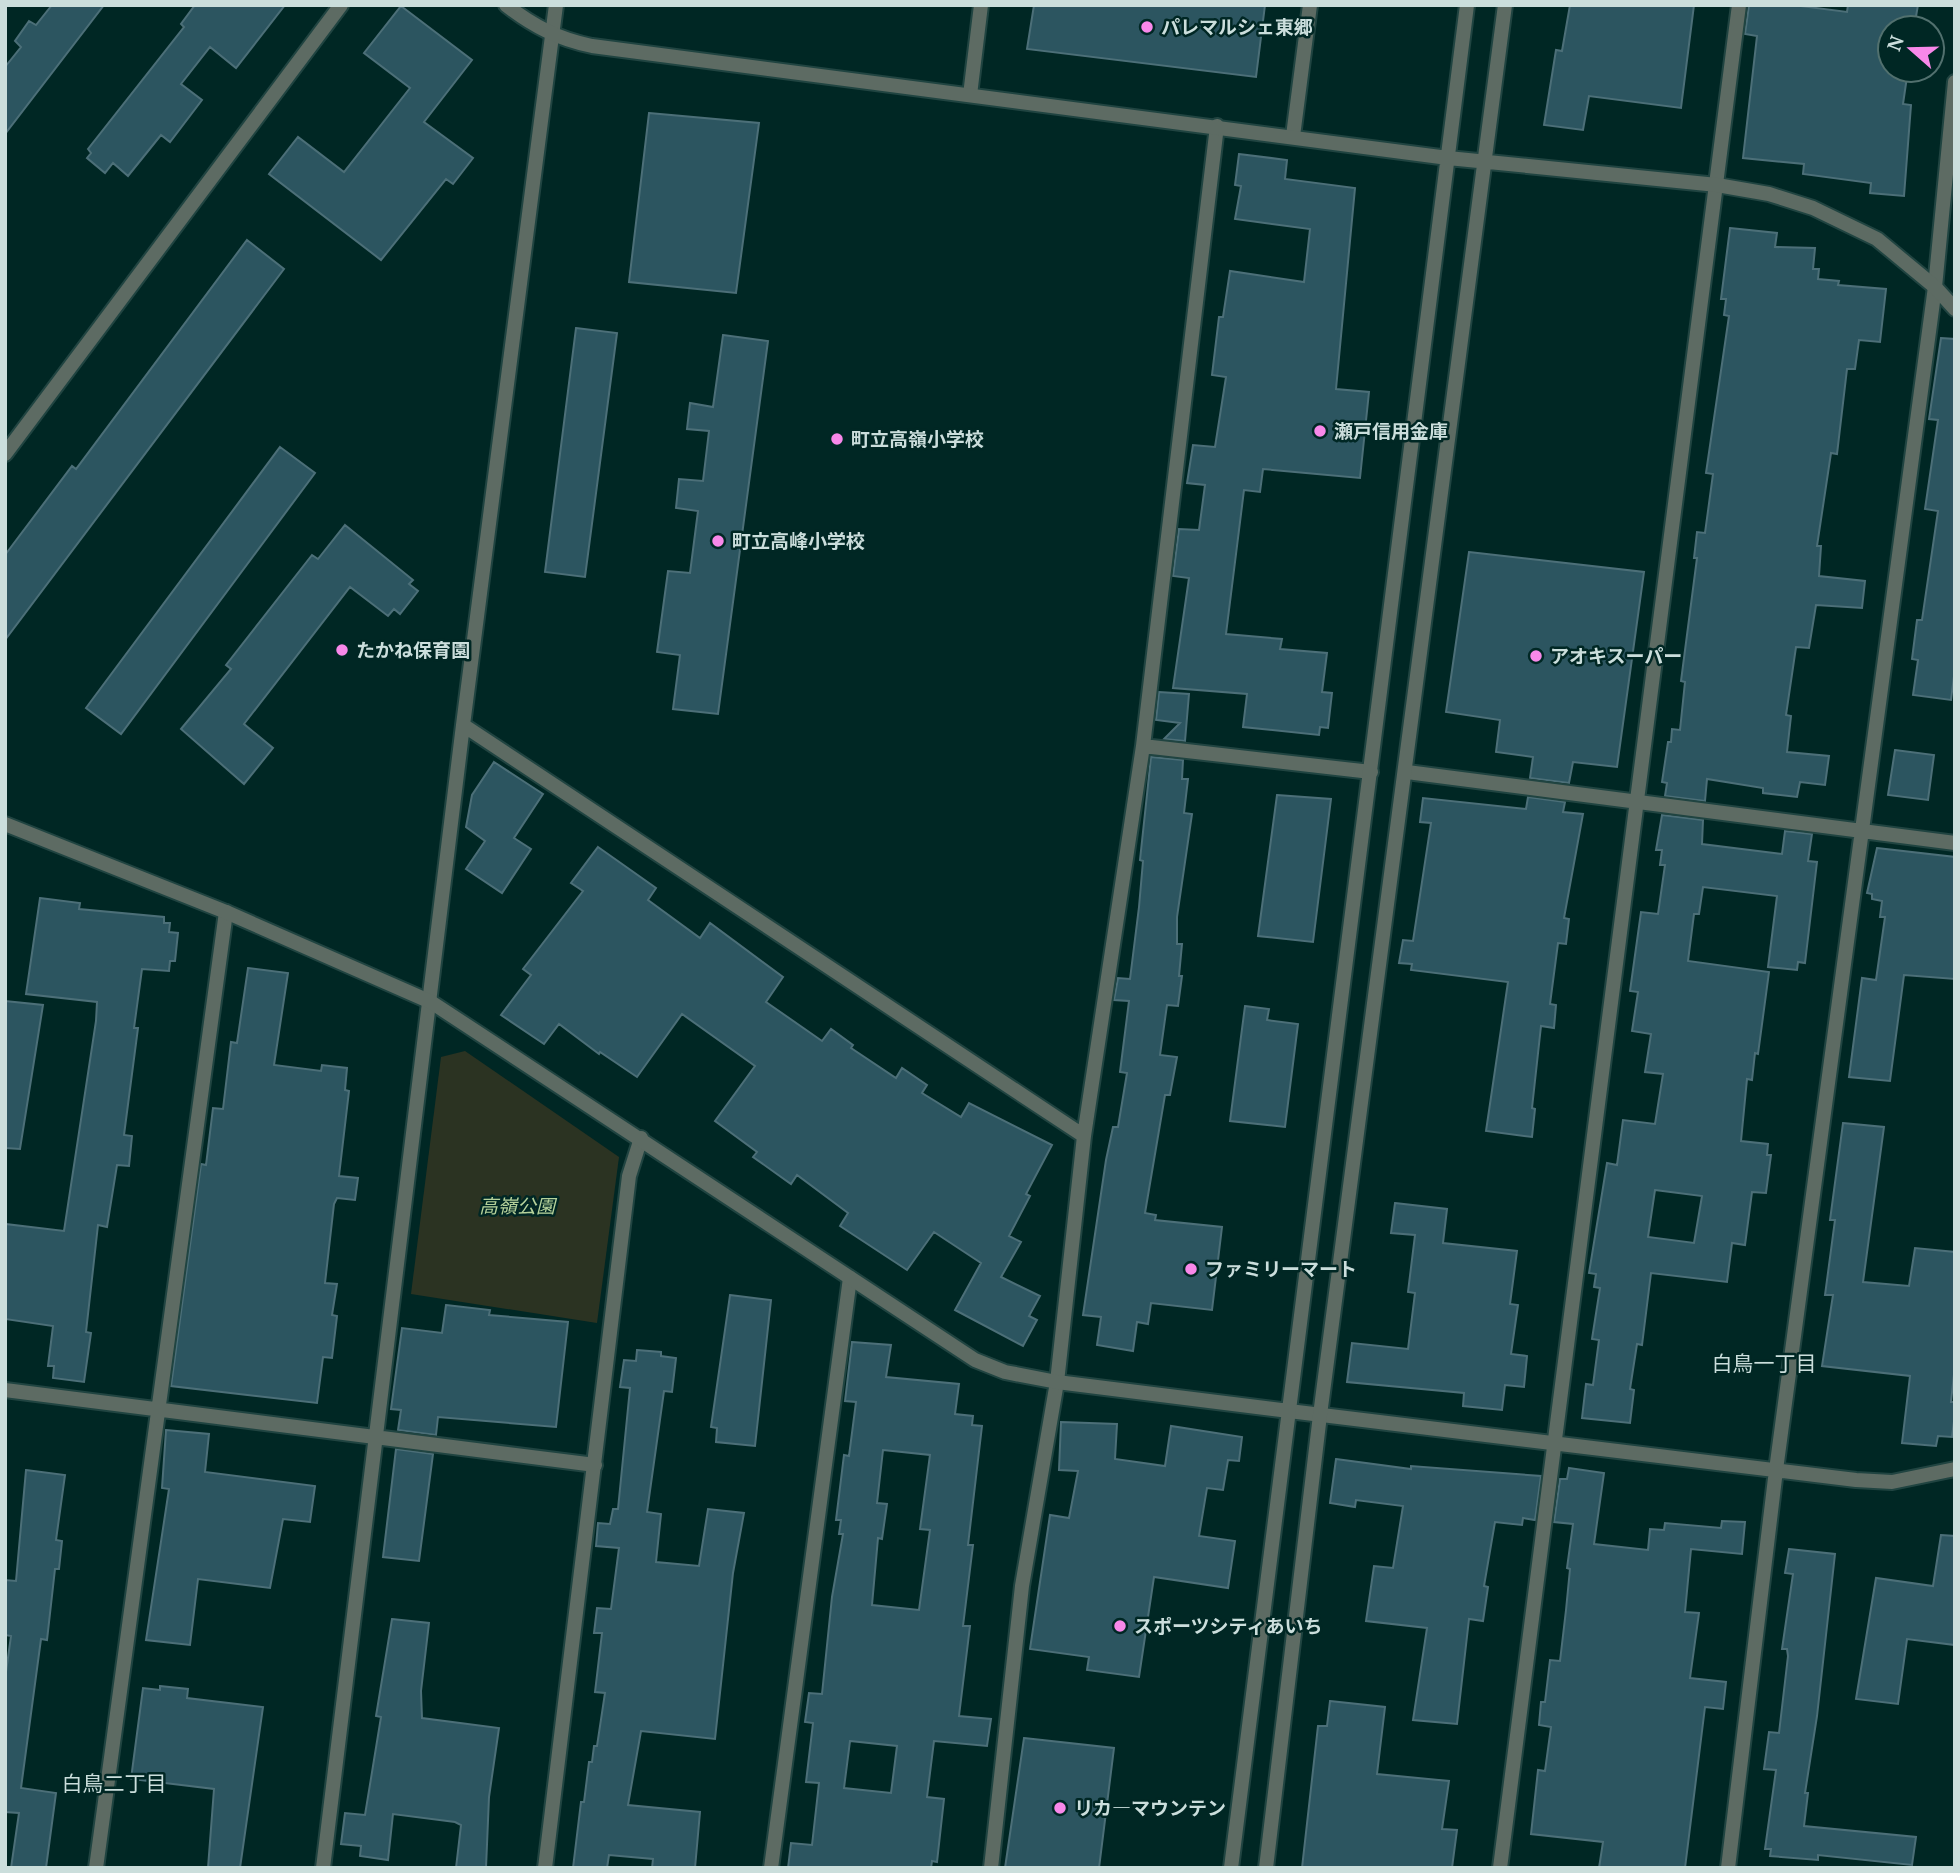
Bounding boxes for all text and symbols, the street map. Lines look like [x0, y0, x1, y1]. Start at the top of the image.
place label: パレマルシェ東郷 [1161, 14, 1313, 39]
north arrow [1876, 14, 1946, 84]
marker: パレマルシェ東郷 [1139, 19, 1155, 35]
text: N [1880, 31, 1909, 54]
place label: 瀬戸信用金庫 [1334, 418, 1448, 443]
marker: 瀬戸信用金庫 [1312, 423, 1328, 439]
place label: 町立高嶺小学校 [851, 426, 984, 451]
marker: 町立高嶺小学校 [829, 431, 845, 447]
place label: 町立高峰小学校 [732, 528, 865, 553]
marker: 町立高峰小学校 [710, 533, 726, 549]
place label: たかね保育園 [356, 637, 470, 662]
marker: たかね保育園 [334, 642, 350, 658]
place label: アオキスーパー [1550, 643, 1682, 668]
marker: アオキスーパー [1528, 648, 1544, 664]
park label: 高嶺公園 [479, 1193, 558, 1218]
place label: ファミリーマート [1205, 1256, 1357, 1281]
marker: ファミリーマート [1183, 1261, 1199, 1277]
district label: 白鳥一丁目 [1712, 1349, 1817, 1377]
place label: スポーツシティあいち [1134, 1613, 1322, 1638]
marker: スポーツシティあいち [1112, 1618, 1128, 1634]
district label: 白鳥二丁目 [62, 1769, 167, 1797]
place label: リカ―マウンテン [1074, 1795, 1226, 1820]
marker: リカ―マウンテン [1052, 1800, 1068, 1816]

